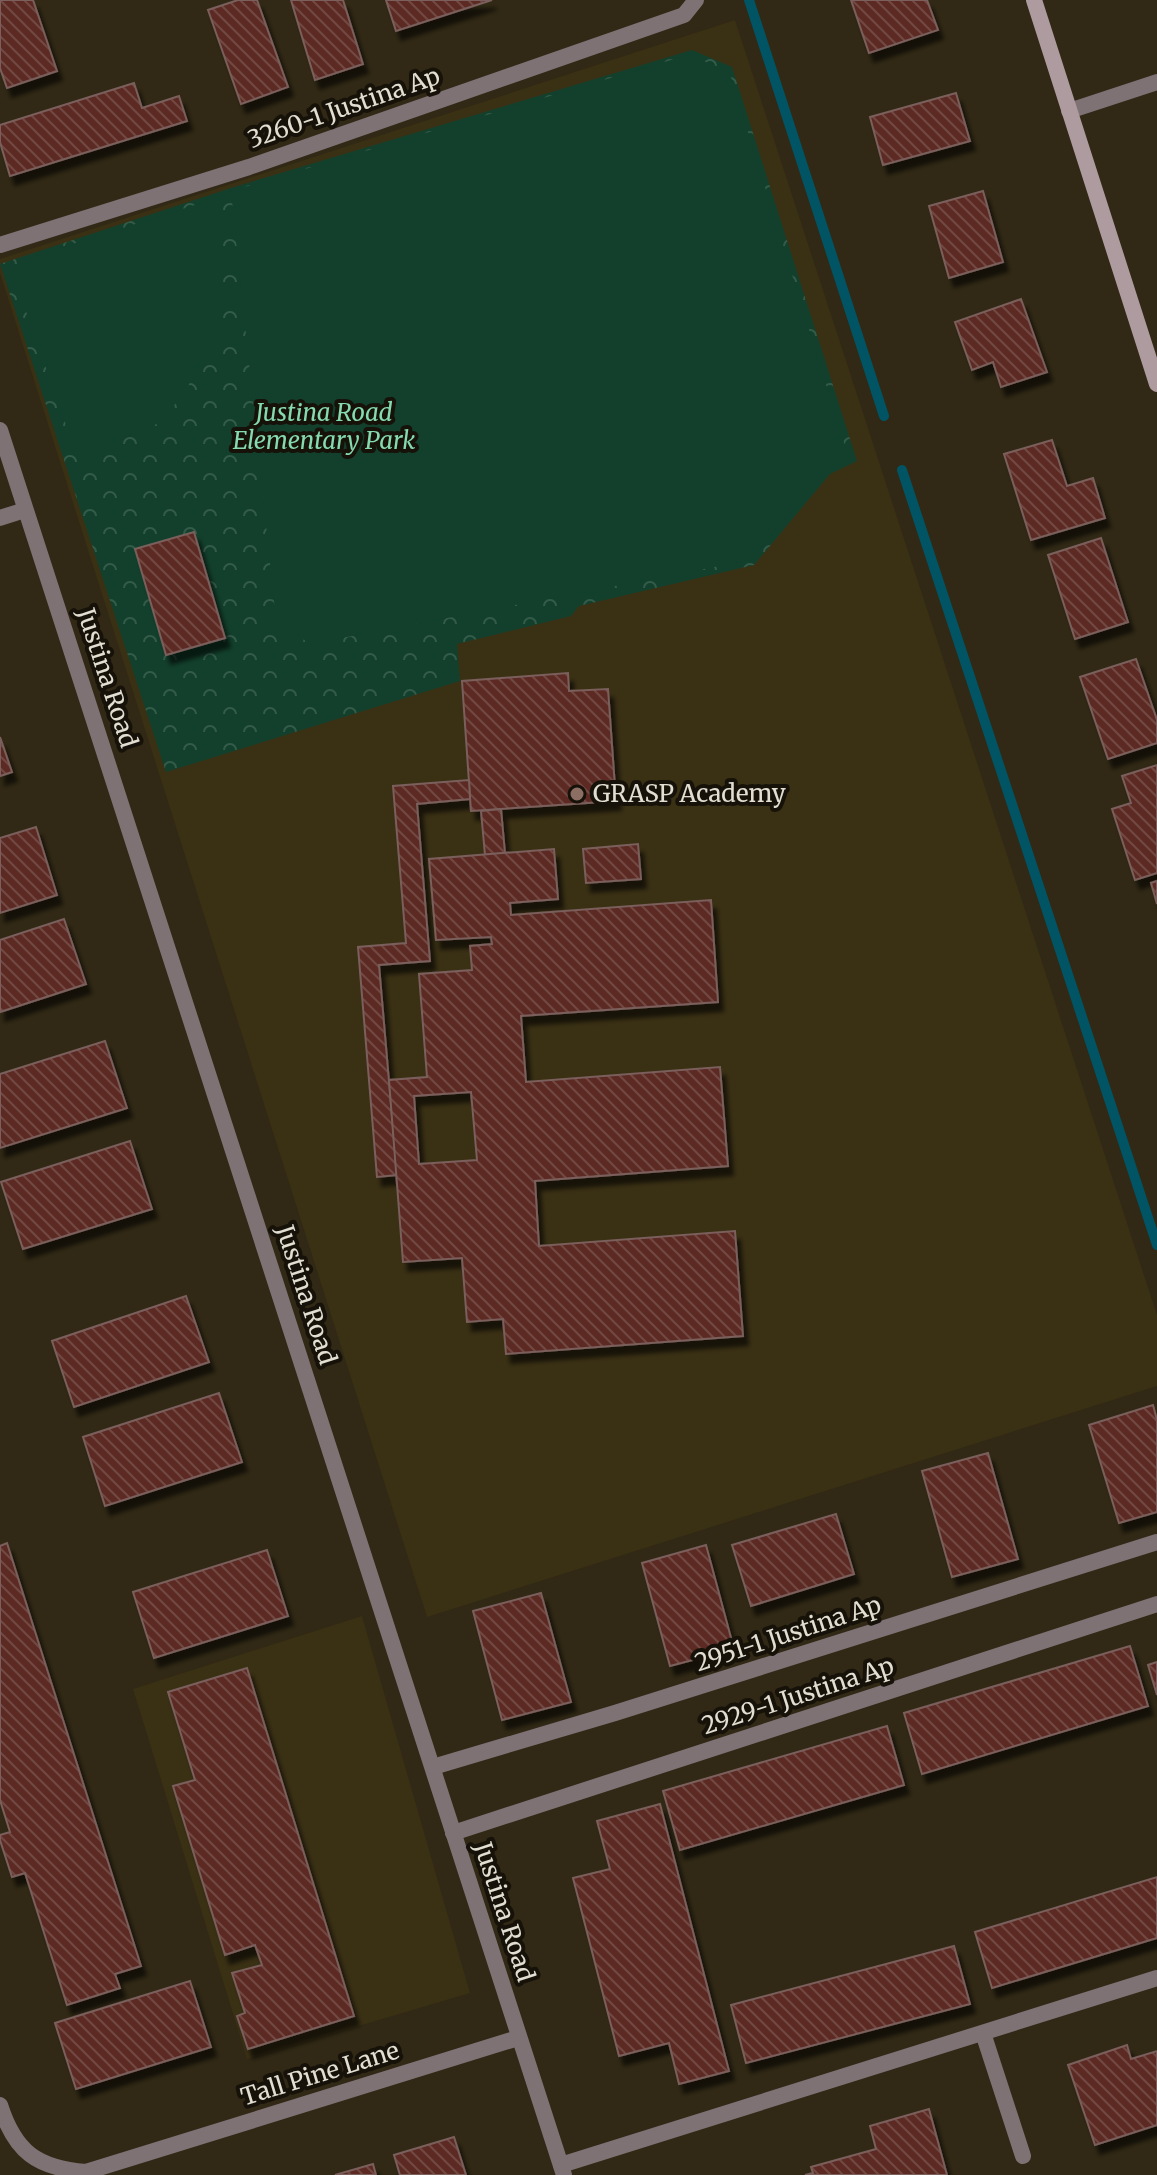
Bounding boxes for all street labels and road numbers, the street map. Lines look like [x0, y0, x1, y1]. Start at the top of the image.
street label: 3260-1 Justina Ap [244, 60, 444, 155]
street label: Justina Road [70, 603, 145, 752]
street label: Justina Road [269, 1220, 344, 1369]
street label: 2951-1 Justina Ap [691, 1589, 885, 1678]
street label: 2929-1 Justina Ap [698, 1650, 898, 1741]
street label: Justina Road [467, 1837, 542, 1986]
street label: Tall Pine Lane [237, 2035, 403, 2112]

